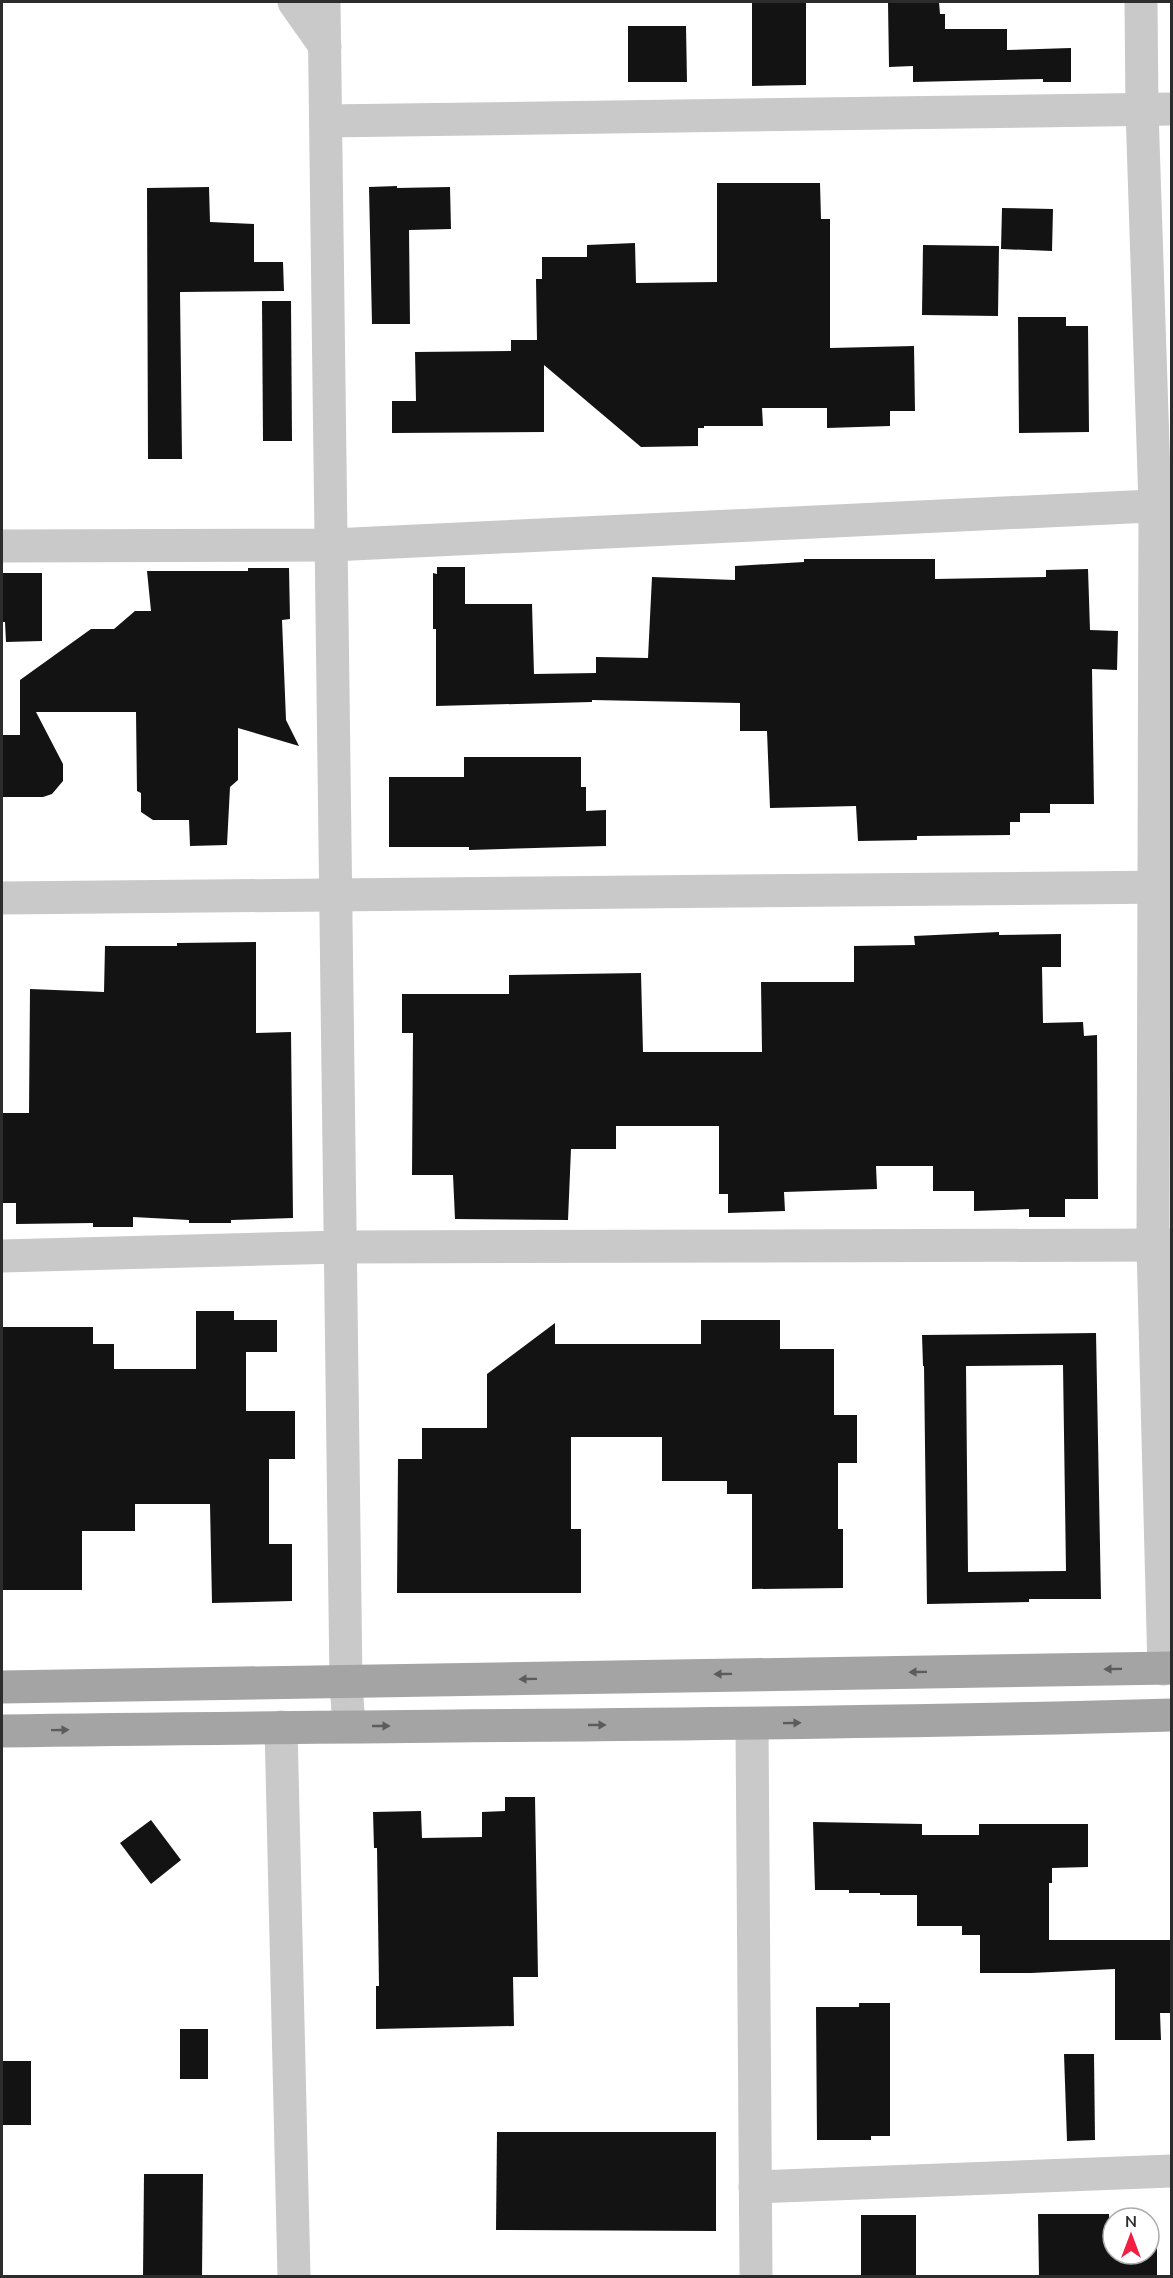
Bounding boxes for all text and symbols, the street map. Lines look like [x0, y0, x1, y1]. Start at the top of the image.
one-way arrow [1104, 1664, 1123, 1674]
one-way arrow [909, 1667, 928, 1677]
one-way arrow [714, 1670, 733, 1679]
one-way arrow [519, 1674, 538, 1683]
one-way arrow [782, 1718, 801, 1728]
one-way arrow [587, 1720, 606, 1730]
one-way arrow [371, 1721, 390, 1731]
one-way arrow [50, 1725, 69, 1735]
north arrow [1101, 2206, 1161, 2266]
text: N [1125, 2211, 1137, 2233]

